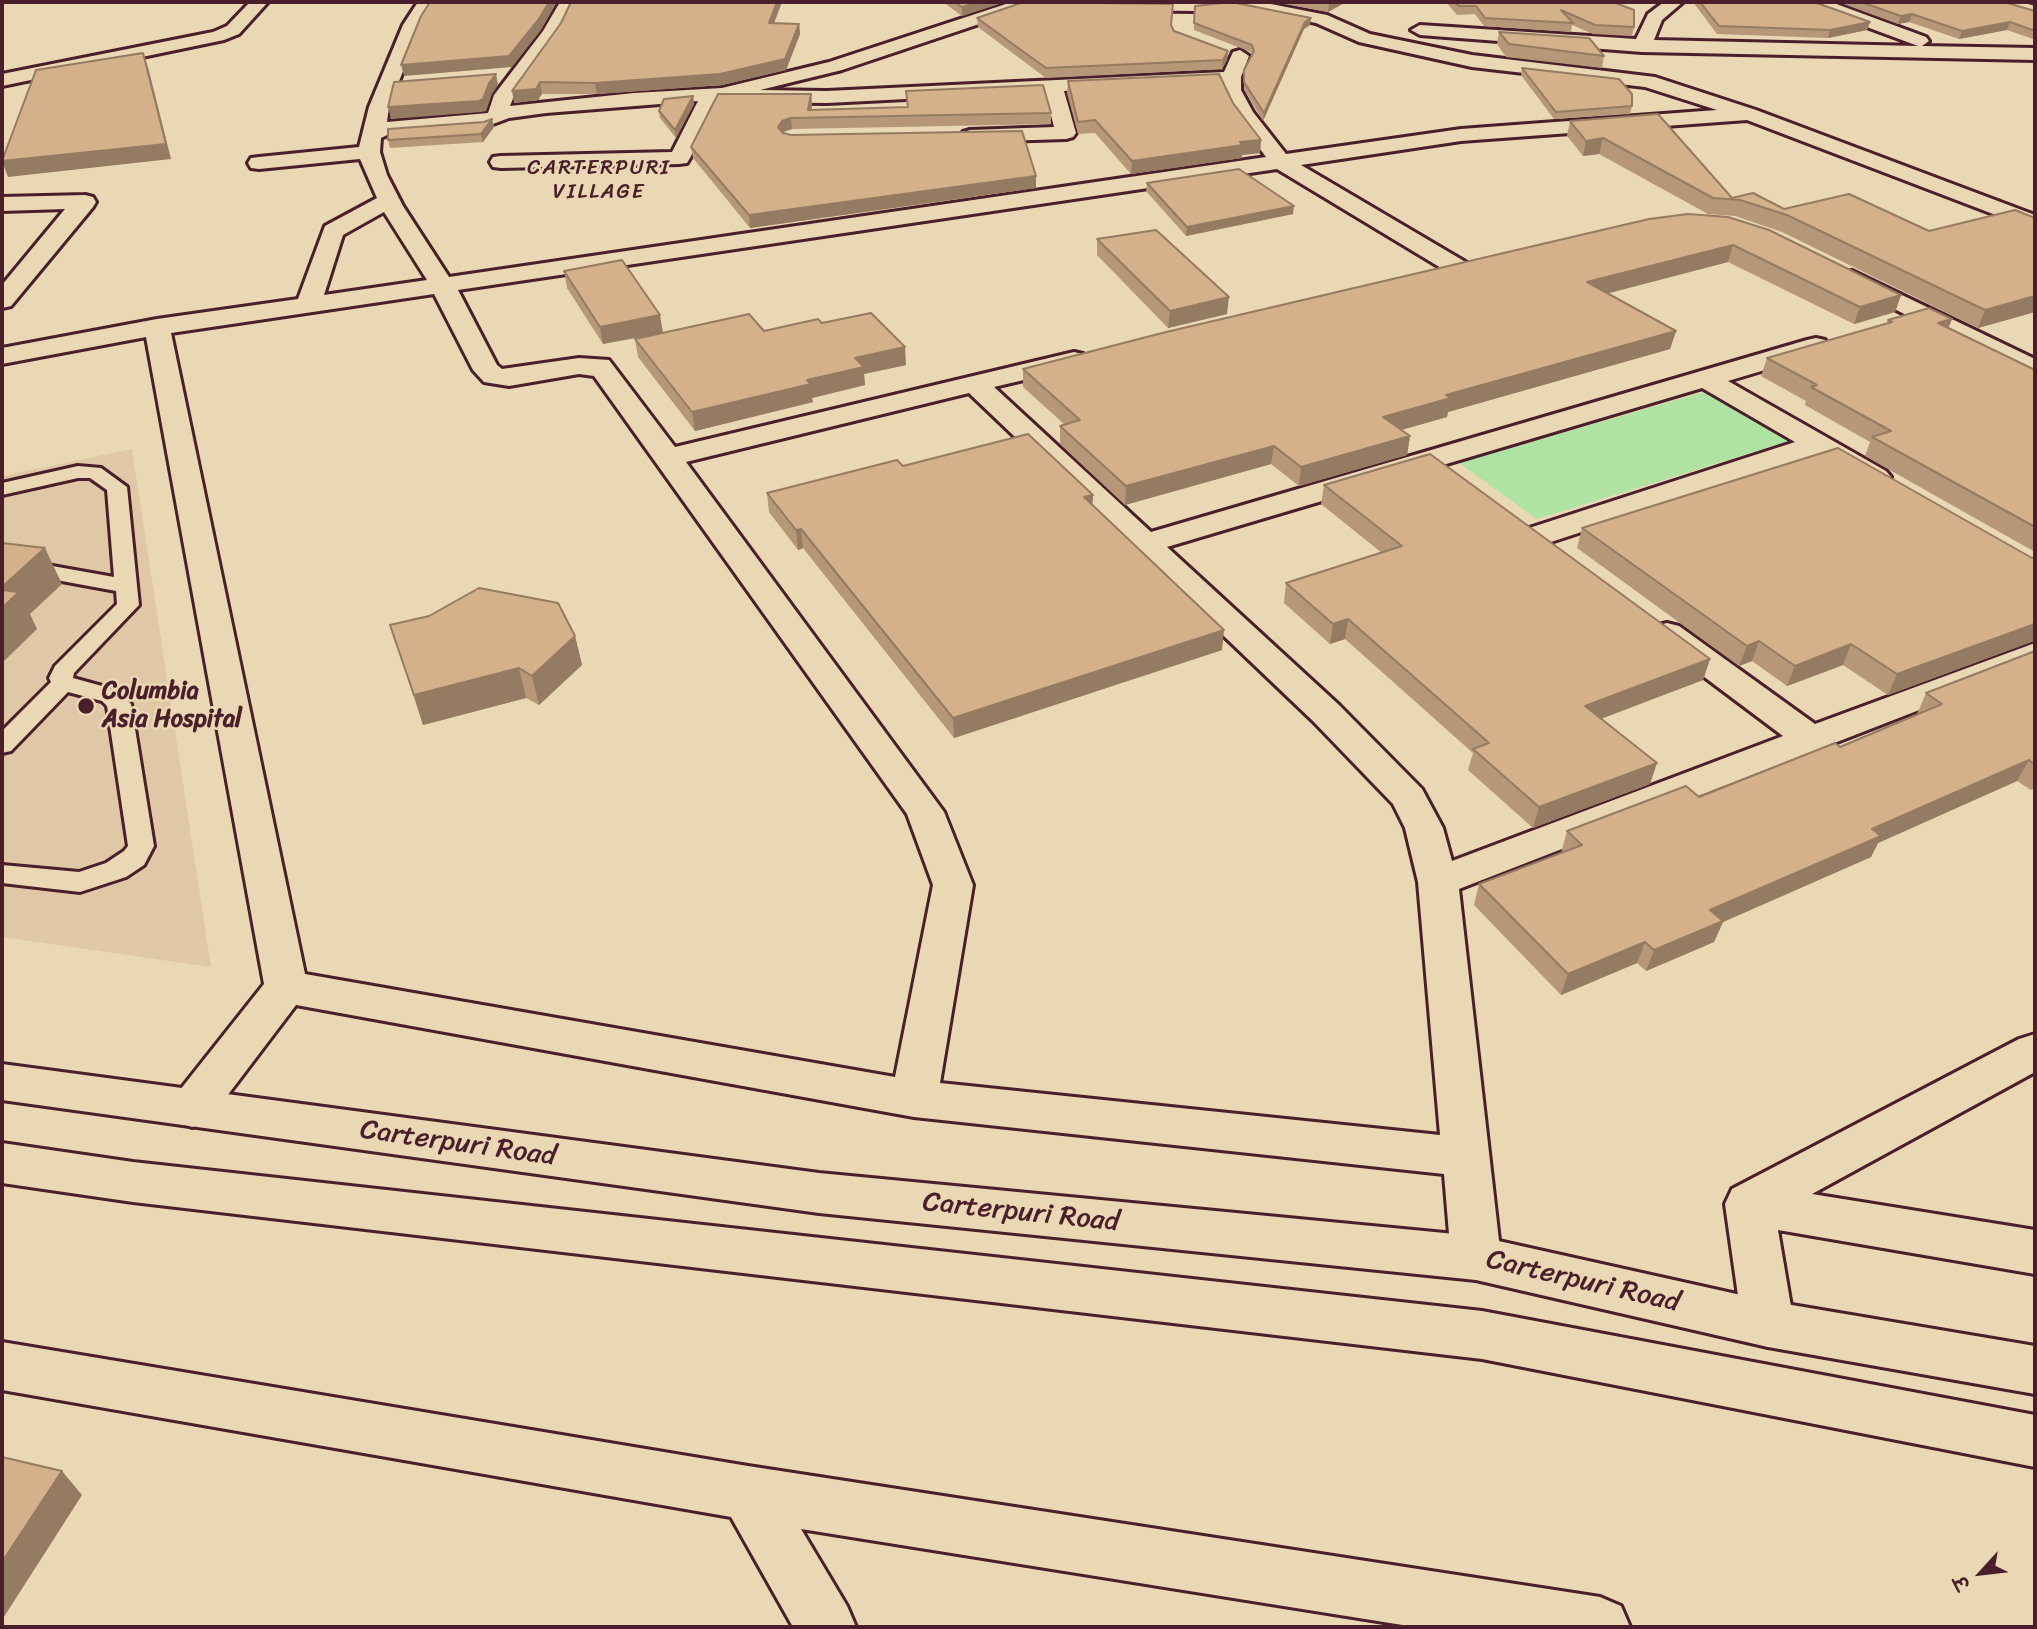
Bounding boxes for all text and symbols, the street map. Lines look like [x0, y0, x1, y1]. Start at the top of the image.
district label: CARTERPURI VILLAGE [530, 156, 668, 206]
place label: Columbia Asia Hospital [102, 678, 242, 734]
marker: Columbia Asia Hospital [76, 696, 96, 716]
street label: Carterpuri Road [358, 1114, 558, 1174]
street label: Carterpuri Road [921, 1186, 1121, 1240]
street label: Carterpuri Road [1483, 1243, 1683, 1321]
north arrow [1946, 1538, 2016, 1608]
text: उ [1944, 1570, 1979, 1596]

